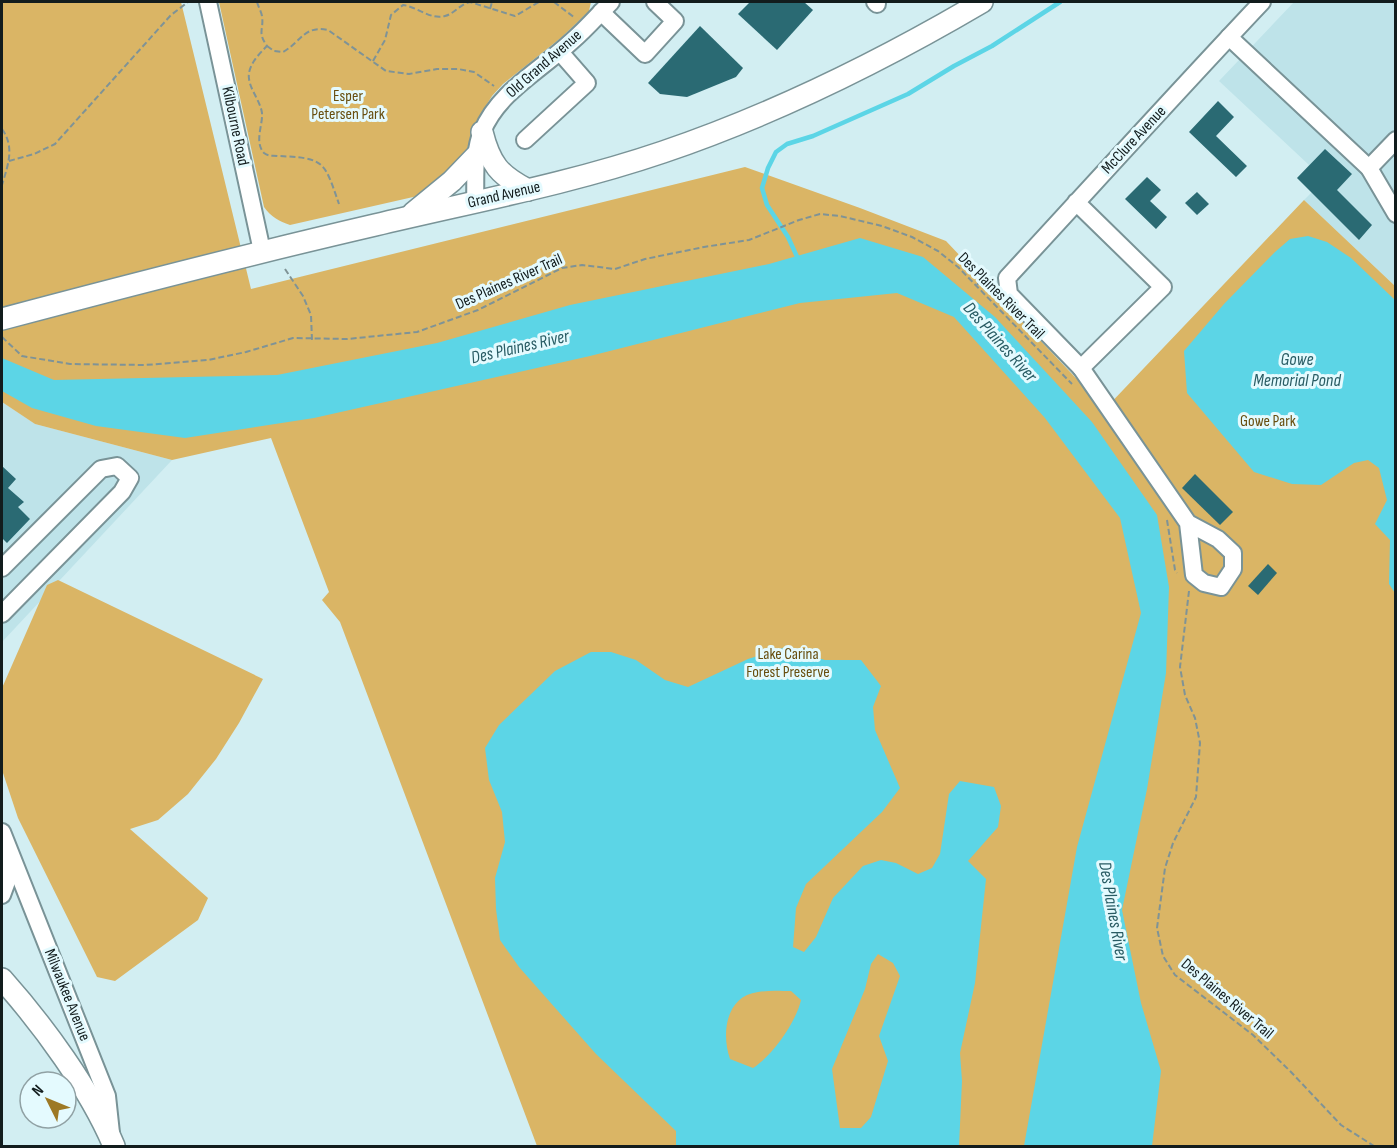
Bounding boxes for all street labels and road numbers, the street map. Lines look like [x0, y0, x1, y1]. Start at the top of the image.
street label: Old Grand Avenue [502, 26, 586, 102]
street label: Kilbourne Road [217, 85, 253, 167]
street label: McClure Avenue [1098, 102, 1170, 178]
street label: Grand Avenue [466, 177, 542, 213]
street label: Des Plaines River Trail [954, 249, 1048, 343]
street label: Des Plaines River Trail [453, 250, 565, 314]
street label: Milwaukee Avenue [40, 946, 94, 1044]
street label: Des Plaines River Trail [1177, 955, 1277, 1043]

